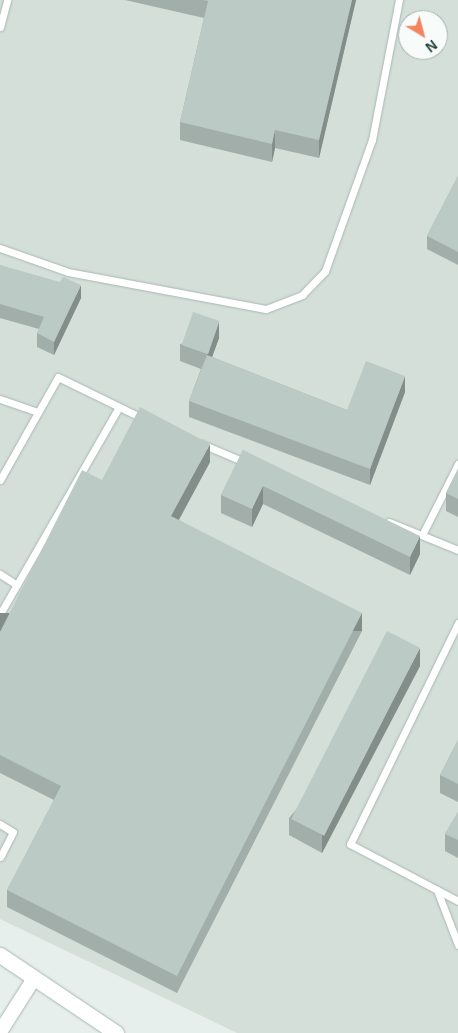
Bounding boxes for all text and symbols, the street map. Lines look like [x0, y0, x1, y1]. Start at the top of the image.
north arrow [398, 10, 448, 60]
text: N [423, 37, 440, 56]

